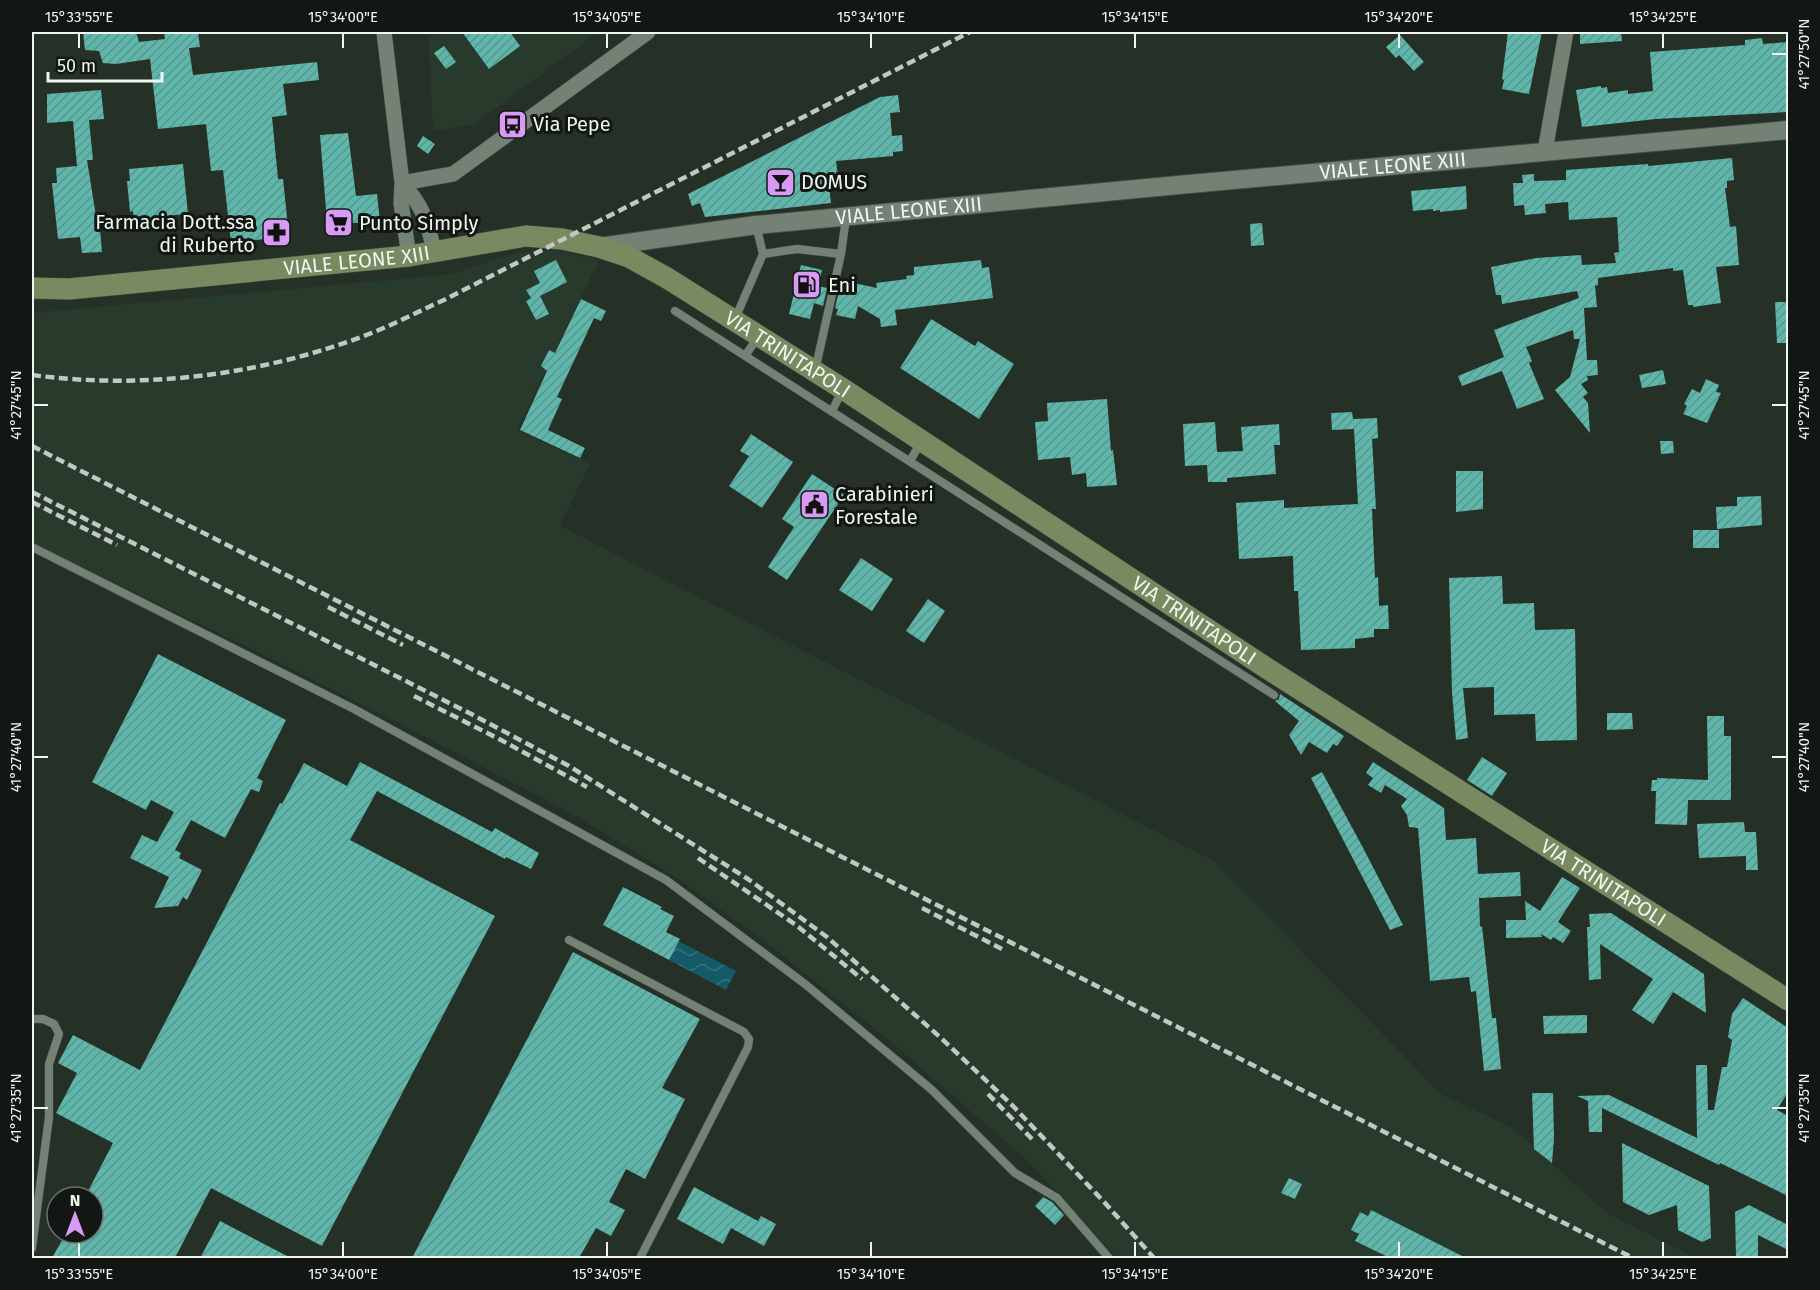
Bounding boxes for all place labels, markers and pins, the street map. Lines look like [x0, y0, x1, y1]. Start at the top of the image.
bus stop icon: Via Pepe [496, 108, 528, 140]
place label: Via Pepe [533, 112, 611, 136]
bar icon: DOMUS [764, 166, 796, 198]
place label: DOMUS [801, 170, 867, 194]
supermarket icon: Punto Simply [322, 207, 354, 239]
place label: Farmacia Dott.ssa di Ruberto [95, 210, 255, 257]
place label: Punto Simply [359, 211, 479, 235]
pharmacy icon: Farmacia Dott.ssa di Ruberto [260, 217, 292, 249]
fuel station icon: Eni [791, 269, 823, 301]
place label: Eni [828, 273, 856, 297]
place label: Carabinieri Forestale [835, 482, 934, 529]
public building icon: Carabinieri Forestale [798, 489, 830, 521]

